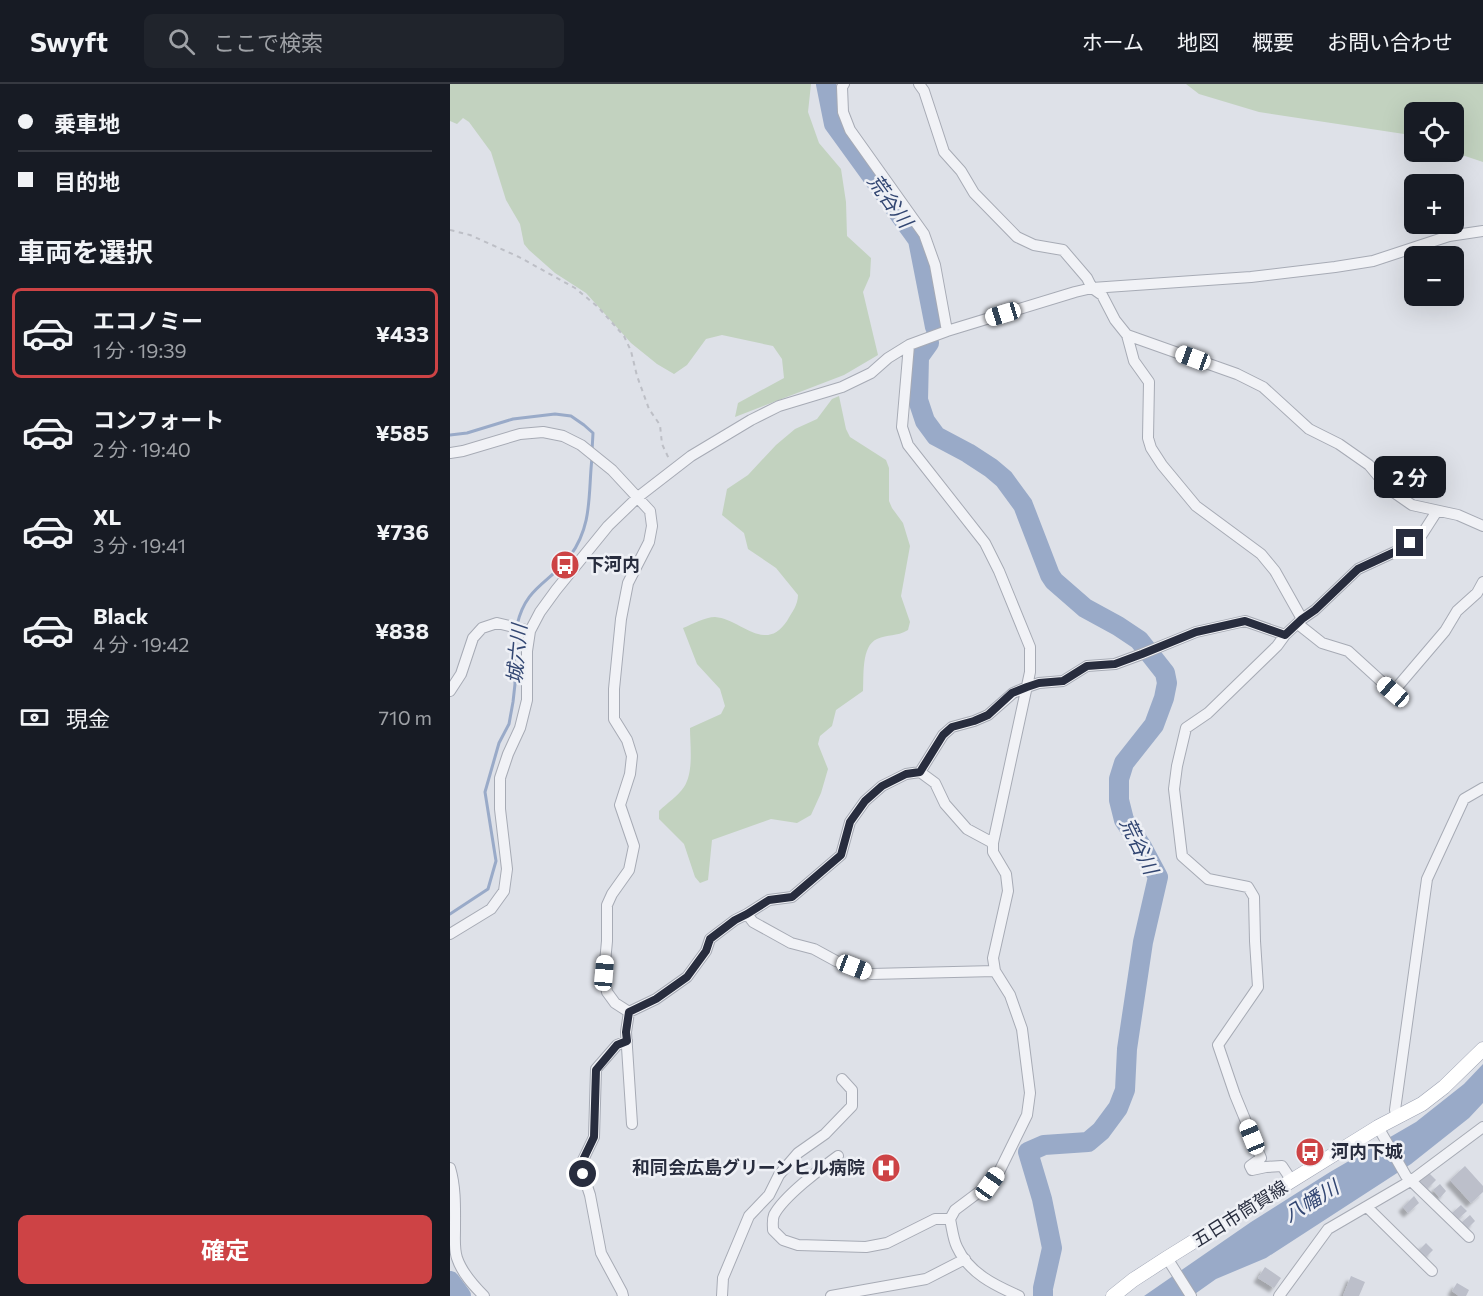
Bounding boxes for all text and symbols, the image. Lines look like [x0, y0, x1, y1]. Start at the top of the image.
search box [144, 14, 564, 68]
text: Swyft [30, 24, 108, 58]
icon: search [165, 25, 198, 58]
text: ここで検索 [213, 29, 323, 56]
text: ホーム [1082, 29, 1144, 54]
text: 地図 [1177, 29, 1219, 54]
text: 概要 [1252, 29, 1294, 54]
text: お問い合わせ [1327, 29, 1453, 54]
map controls [1404, 102, 1464, 306]
button: locate [1404, 102, 1464, 162]
text: 乗車地 [54, 110, 120, 137]
text: 目的地 [54, 168, 120, 195]
water label: 荒谷川 [863, 169, 919, 233]
button: + [1404, 174, 1464, 234]
text: 車両を選択 [18, 235, 153, 268]
button: − [1404, 246, 1464, 306]
car [983, 300, 1023, 328]
icon: car [21, 306, 75, 360]
text: エコノミー [93, 307, 203, 334]
text: ¥433 [376, 320, 429, 347]
text: 1 分 · 19:39 [93, 338, 187, 362]
car [1173, 343, 1213, 373]
icon: car [21, 405, 75, 459]
text: コンフォート [93, 406, 224, 433]
text: ¥585 [375, 419, 429, 446]
text: 2 分 · 19:40 [93, 437, 191, 461]
callout: 2 分 [1374, 456, 1446, 498]
text: 2 分 [1392, 465, 1428, 489]
text: XL [93, 503, 121, 530]
icon: car [21, 504, 75, 558]
text: ¥736 [376, 518, 429, 545]
route end [1396, 529, 1423, 556]
text: 3 分 · 19:41 [93, 533, 186, 557]
bus stop icon: 下河内 [549, 549, 581, 581]
place label: 下河内 [586, 553, 640, 575]
text: Black [93, 602, 148, 629]
icon: car [21, 603, 75, 657]
text: ¥838 [375, 617, 429, 644]
water label: 城六川 [501, 621, 531, 685]
text: 4 分 · 19:42 [93, 632, 189, 656]
car [1374, 673, 1412, 711]
icon: cash [18, 701, 51, 734]
text: 現金 [66, 705, 110, 732]
text: 710 m [379, 705, 432, 729]
water label: 荒谷川 [1116, 813, 1165, 880]
car [834, 952, 874, 982]
car [593, 954, 615, 992]
car [1237, 1117, 1267, 1157]
bus stop icon: 河内下城 [1294, 1136, 1326, 1168]
place label: 河内下城 [1331, 1140, 1403, 1162]
hospital icon: 和同会広島グリーンヒル病院 [870, 1152, 902, 1184]
place label: 和同会広島グリーンヒル病院 [632, 1156, 865, 1178]
route start [569, 1160, 596, 1187]
car [972, 1164, 1008, 1204]
water label: 八幡川 [1279, 1173, 1344, 1226]
street label: 五日市筒賀線 [1188, 1175, 1291, 1251]
button: 確定 [18, 1215, 432, 1284]

